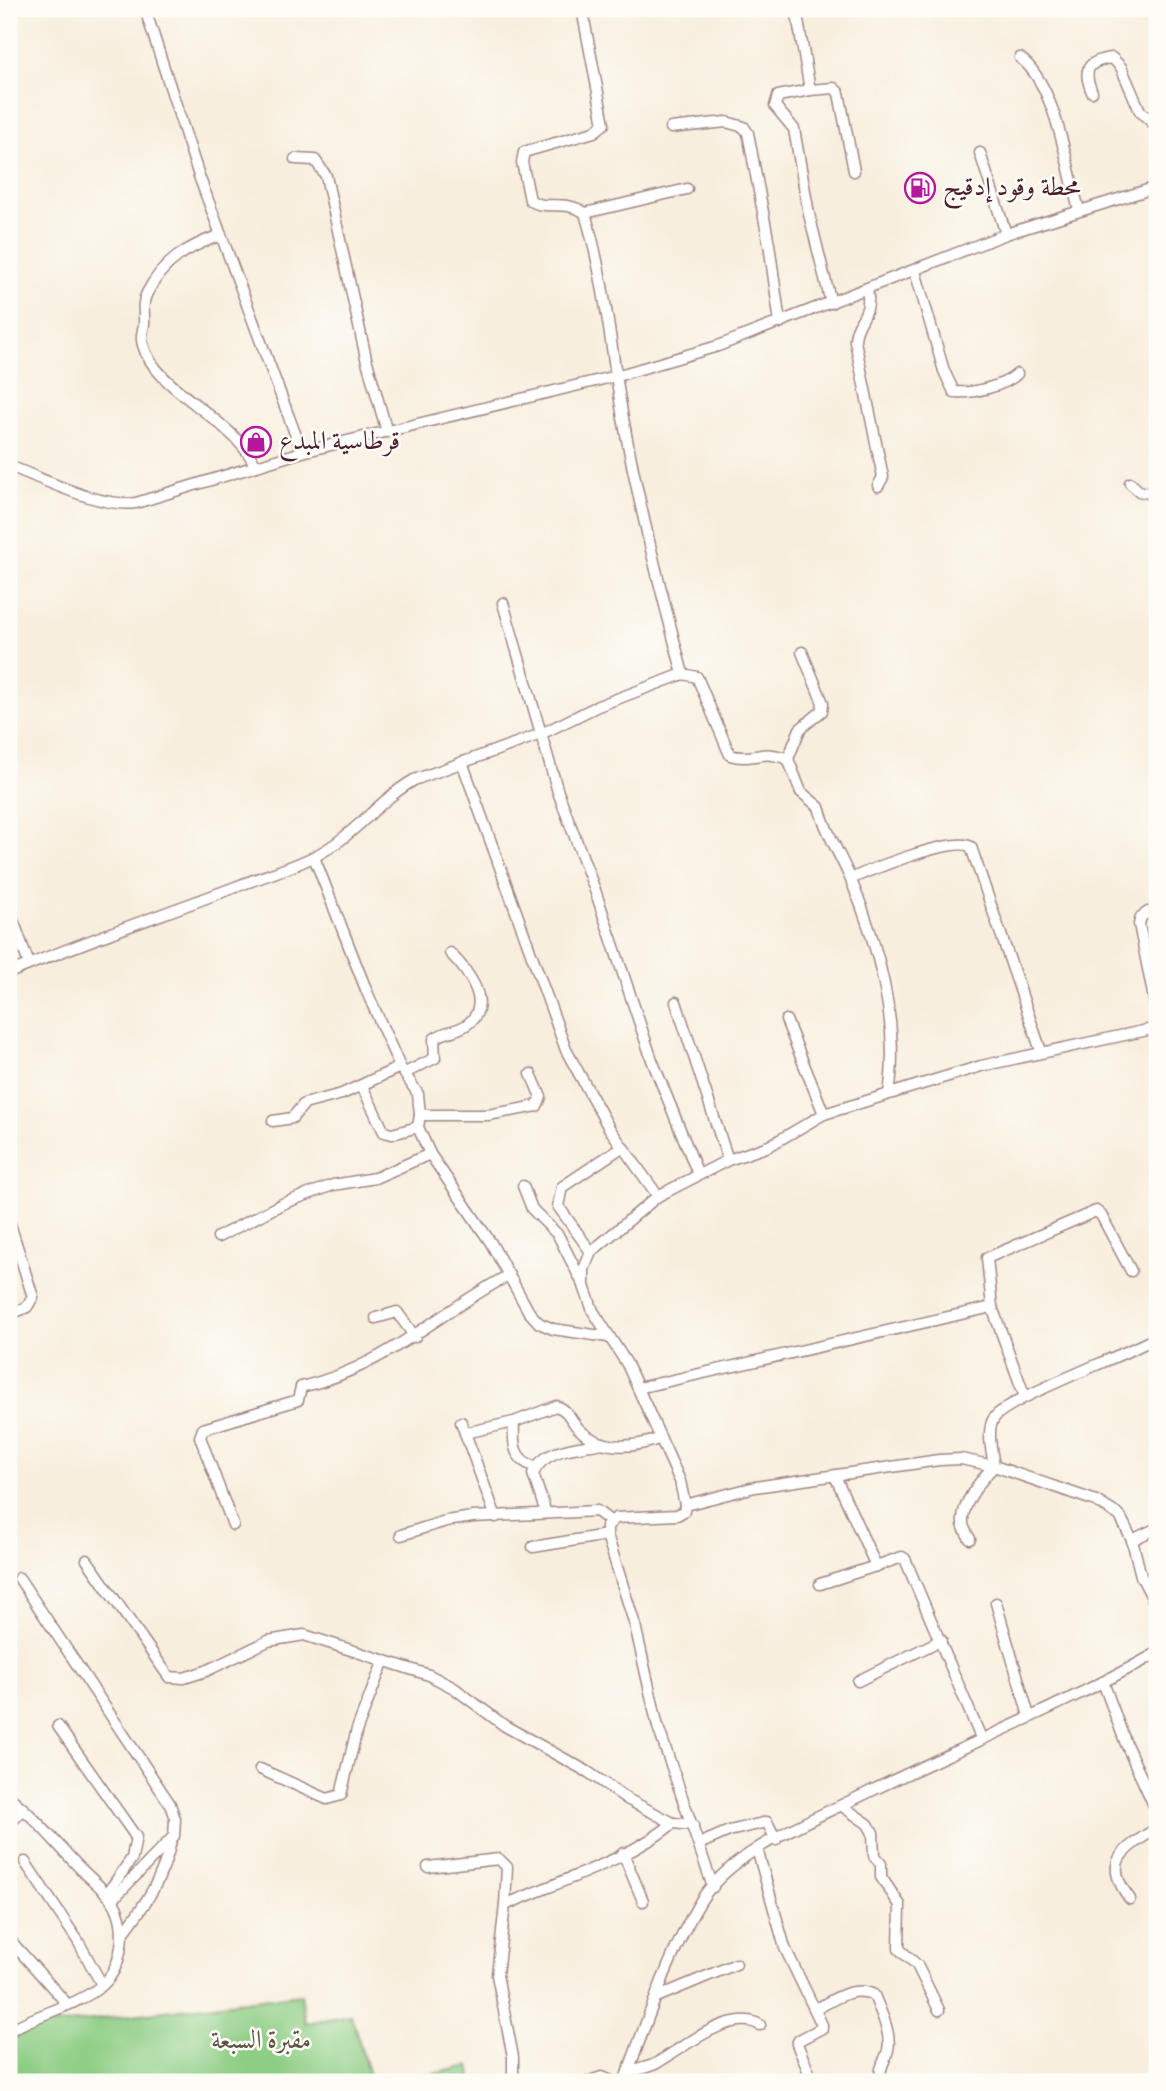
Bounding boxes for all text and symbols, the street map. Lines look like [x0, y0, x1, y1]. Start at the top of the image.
place label: محطة وقود إدقيج [943, 170, 1081, 210]
fuel station icon: محطة وقود إدقيج [903, 171, 937, 205]
place label: قرطاسية المبدع [279, 424, 400, 462]
shop icon: قرطاسية المبدع [239, 425, 273, 459]
park label: مقبرة السبعة [211, 2023, 311, 2060]

